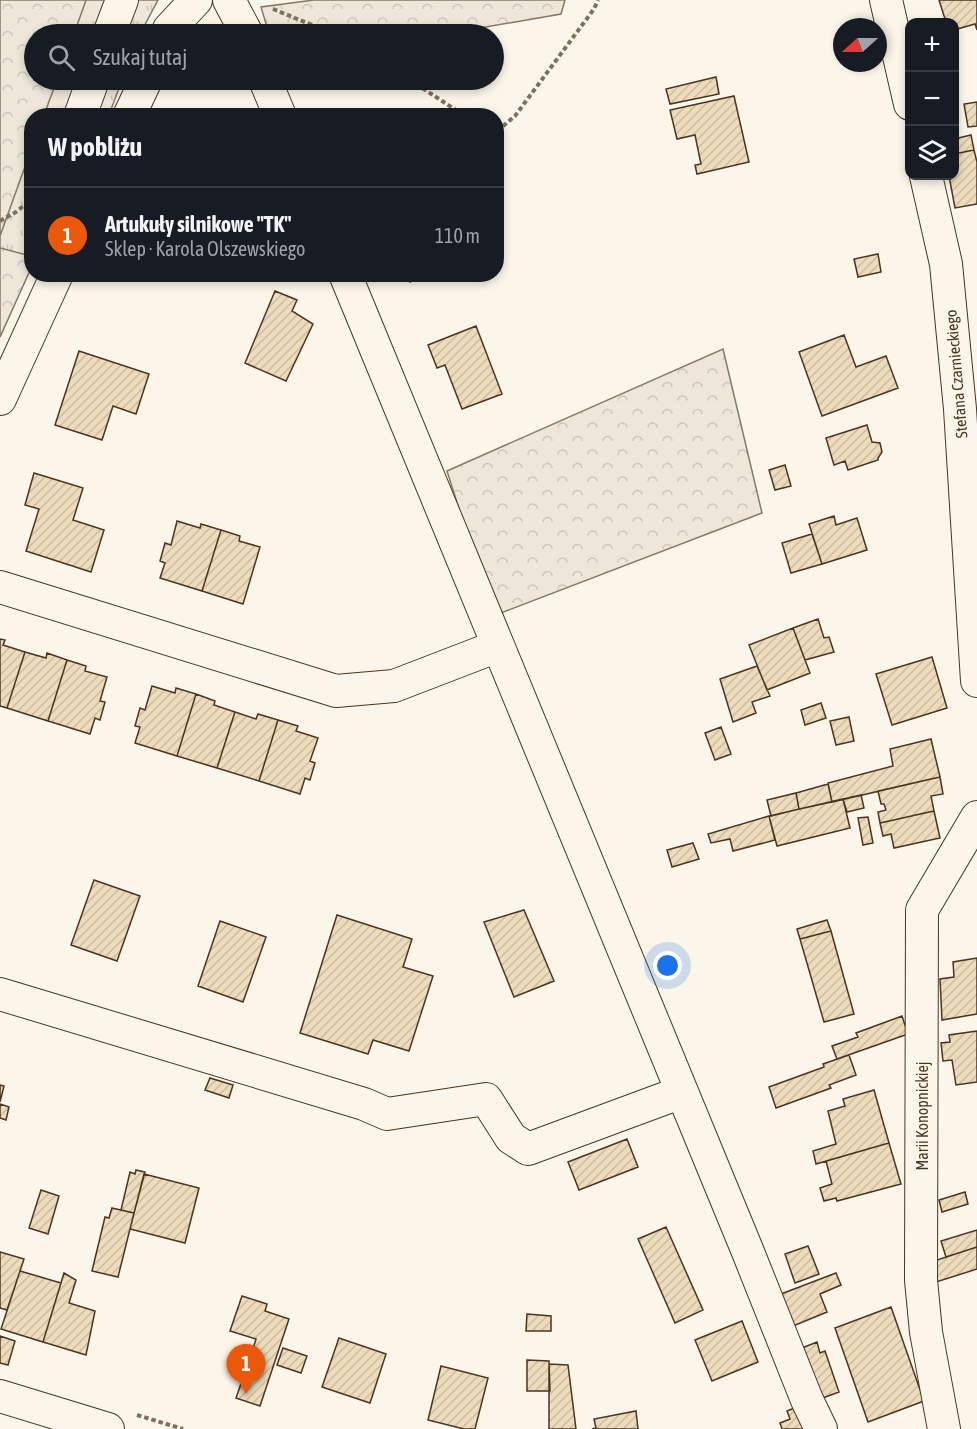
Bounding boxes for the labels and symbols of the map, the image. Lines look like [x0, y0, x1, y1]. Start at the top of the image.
north arrow [833, 18, 887, 72]
street label: Stefana Czarnieckiego [941, 309, 972, 439]
your location [653, 951, 682, 980]
street label: Marii Konopnickiej [913, 1062, 932, 1170]
pin: 1 [226, 1344, 266, 1394]

